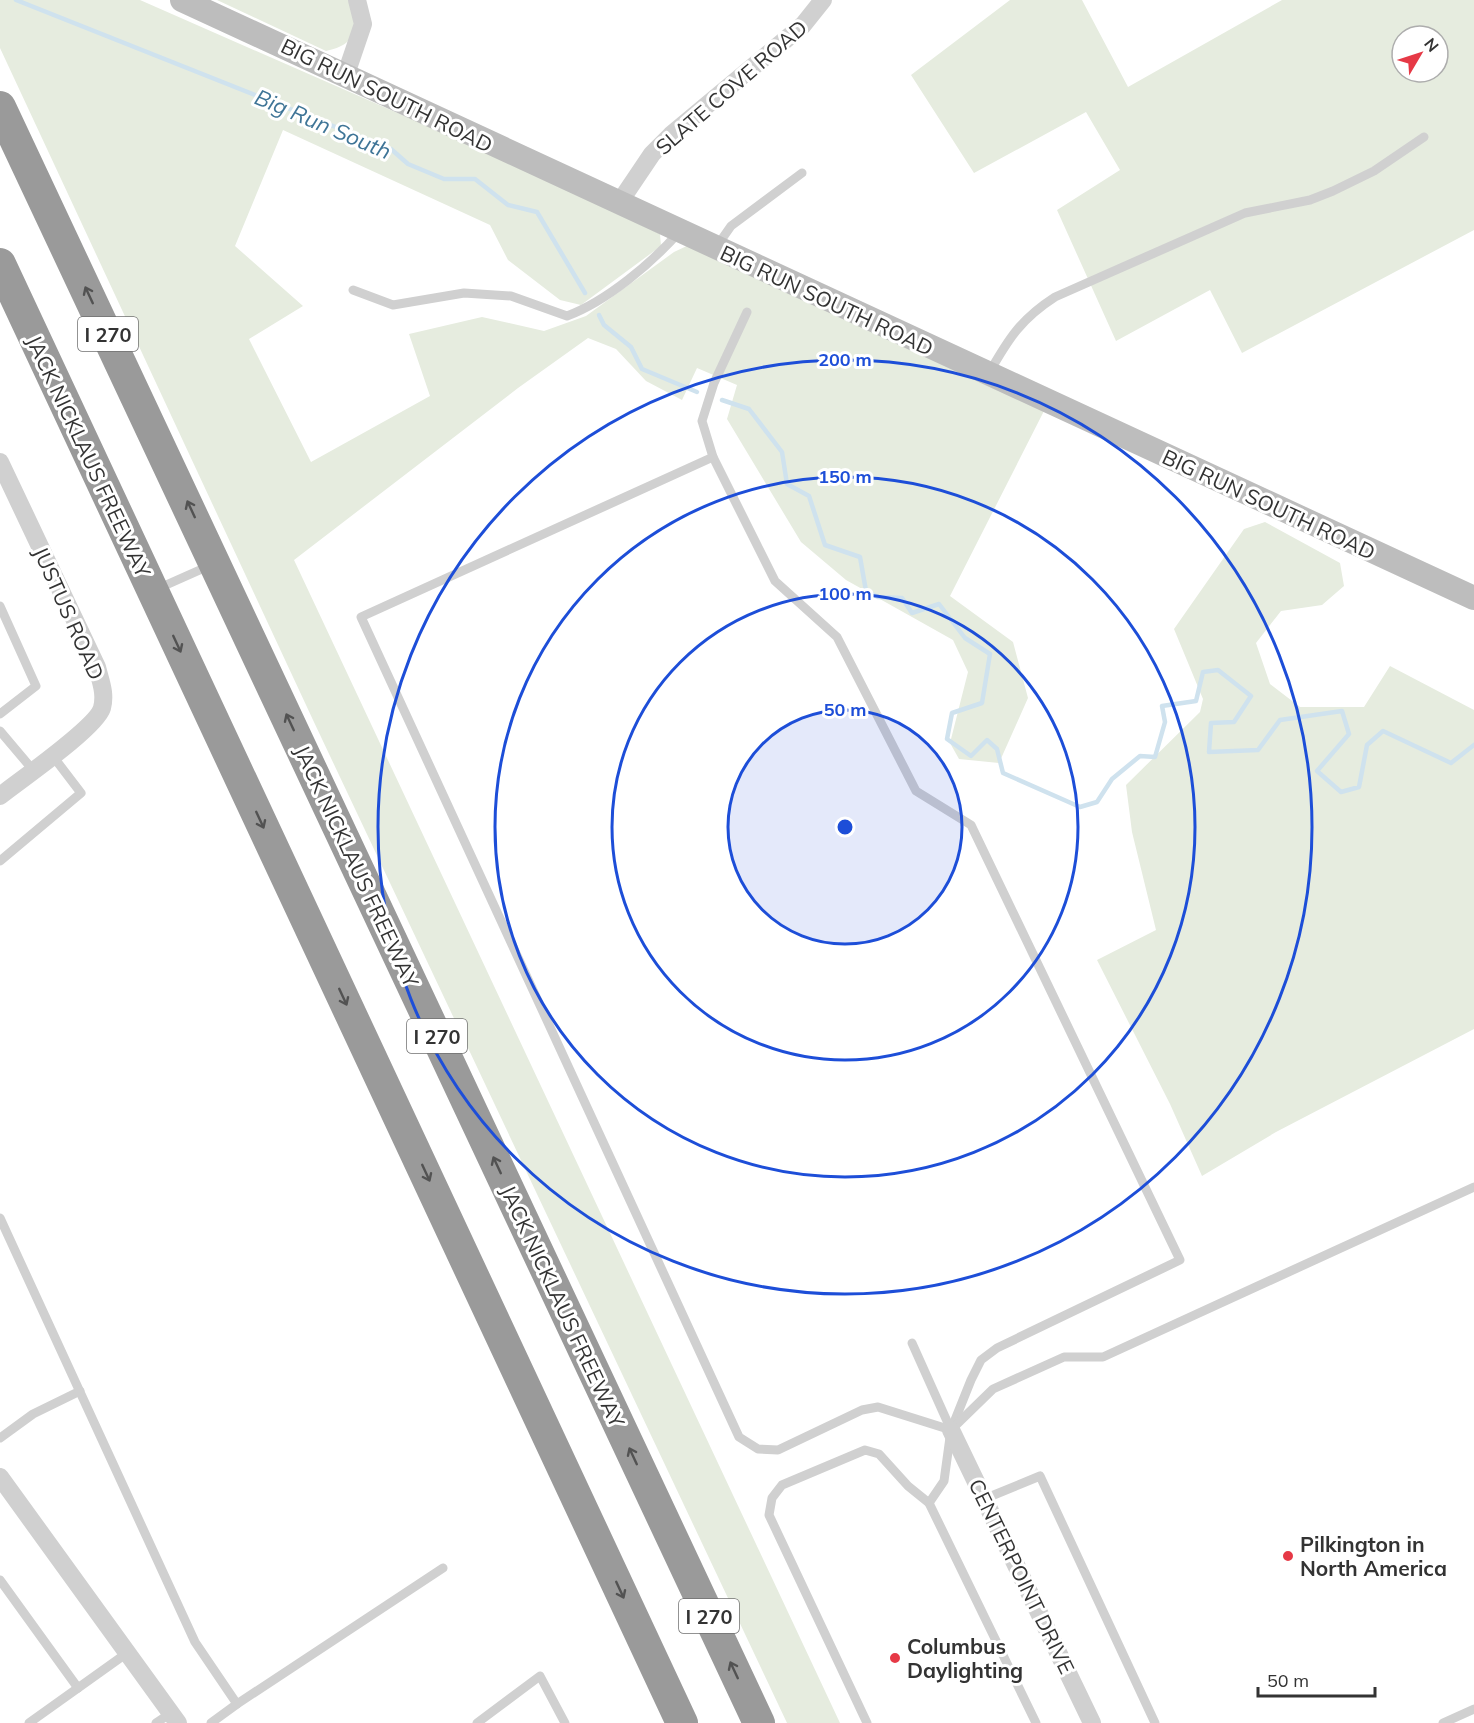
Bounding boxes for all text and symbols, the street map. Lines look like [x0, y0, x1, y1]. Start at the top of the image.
street label: SLATE COVE ROAD [650, 14, 812, 160]
north arrow [1390, 24, 1450, 84]
street label: BIG RUN SOUTH ROAD [277, 32, 497, 158]
text: N [1420, 34, 1443, 56]
water label: Big Run South [251, 83, 395, 165]
street label: BIG RUN SOUTH ROAD [716, 239, 938, 361]
one-way arrow [83, 287, 95, 305]
road number: I 270 [78, 317, 138, 351]
street label: JACK NICKLAUS FREEWAY [21, 331, 157, 581]
text: 200 m [818, 348, 872, 371]
street label: BIG RUN SOUTH ROAD [1158, 443, 1380, 565]
text: 150 m [818, 465, 872, 488]
one-way arrow [185, 501, 197, 519]
street label: JUSTUS ROAD [28, 542, 110, 684]
text: 100 m [818, 582, 872, 605]
one-way arrow [172, 634, 184, 652]
text: 50 m [824, 698, 866, 721]
one-way arrow [284, 714, 296, 732]
street label: JACK NICKLAUS FREEWAY [289, 741, 425, 991]
one-way arrow [255, 811, 267, 829]
centre of rings [835, 817, 855, 837]
one-way arrow [338, 987, 350, 1005]
road number: I 270 [407, 1019, 467, 1053]
one-way arrow [491, 1157, 503, 1175]
one-way arrow [420, 1164, 432, 1182]
street label: JACK NICKLAUS FREEWAY [495, 1181, 631, 1431]
one-way arrow [627, 1448, 639, 1466]
street label: CENTERPOINT DRIVE [963, 1474, 1081, 1678]
place label: Pilkington in North America [1300, 1531, 1447, 1581]
marker: Pilkington in North America [1281, 1549, 1295, 1563]
one-way arrow [616, 1581, 627, 1599]
road number: I 270 [679, 1599, 739, 1633]
place label: Columbus Daylighting [907, 1633, 1023, 1683]
marker: Columbus Daylighting [888, 1651, 902, 1665]
scale bar [1258, 1660, 1375, 1698]
one-way arrow [728, 1662, 740, 1680]
text: 50 m [1267, 1669, 1309, 1692]

